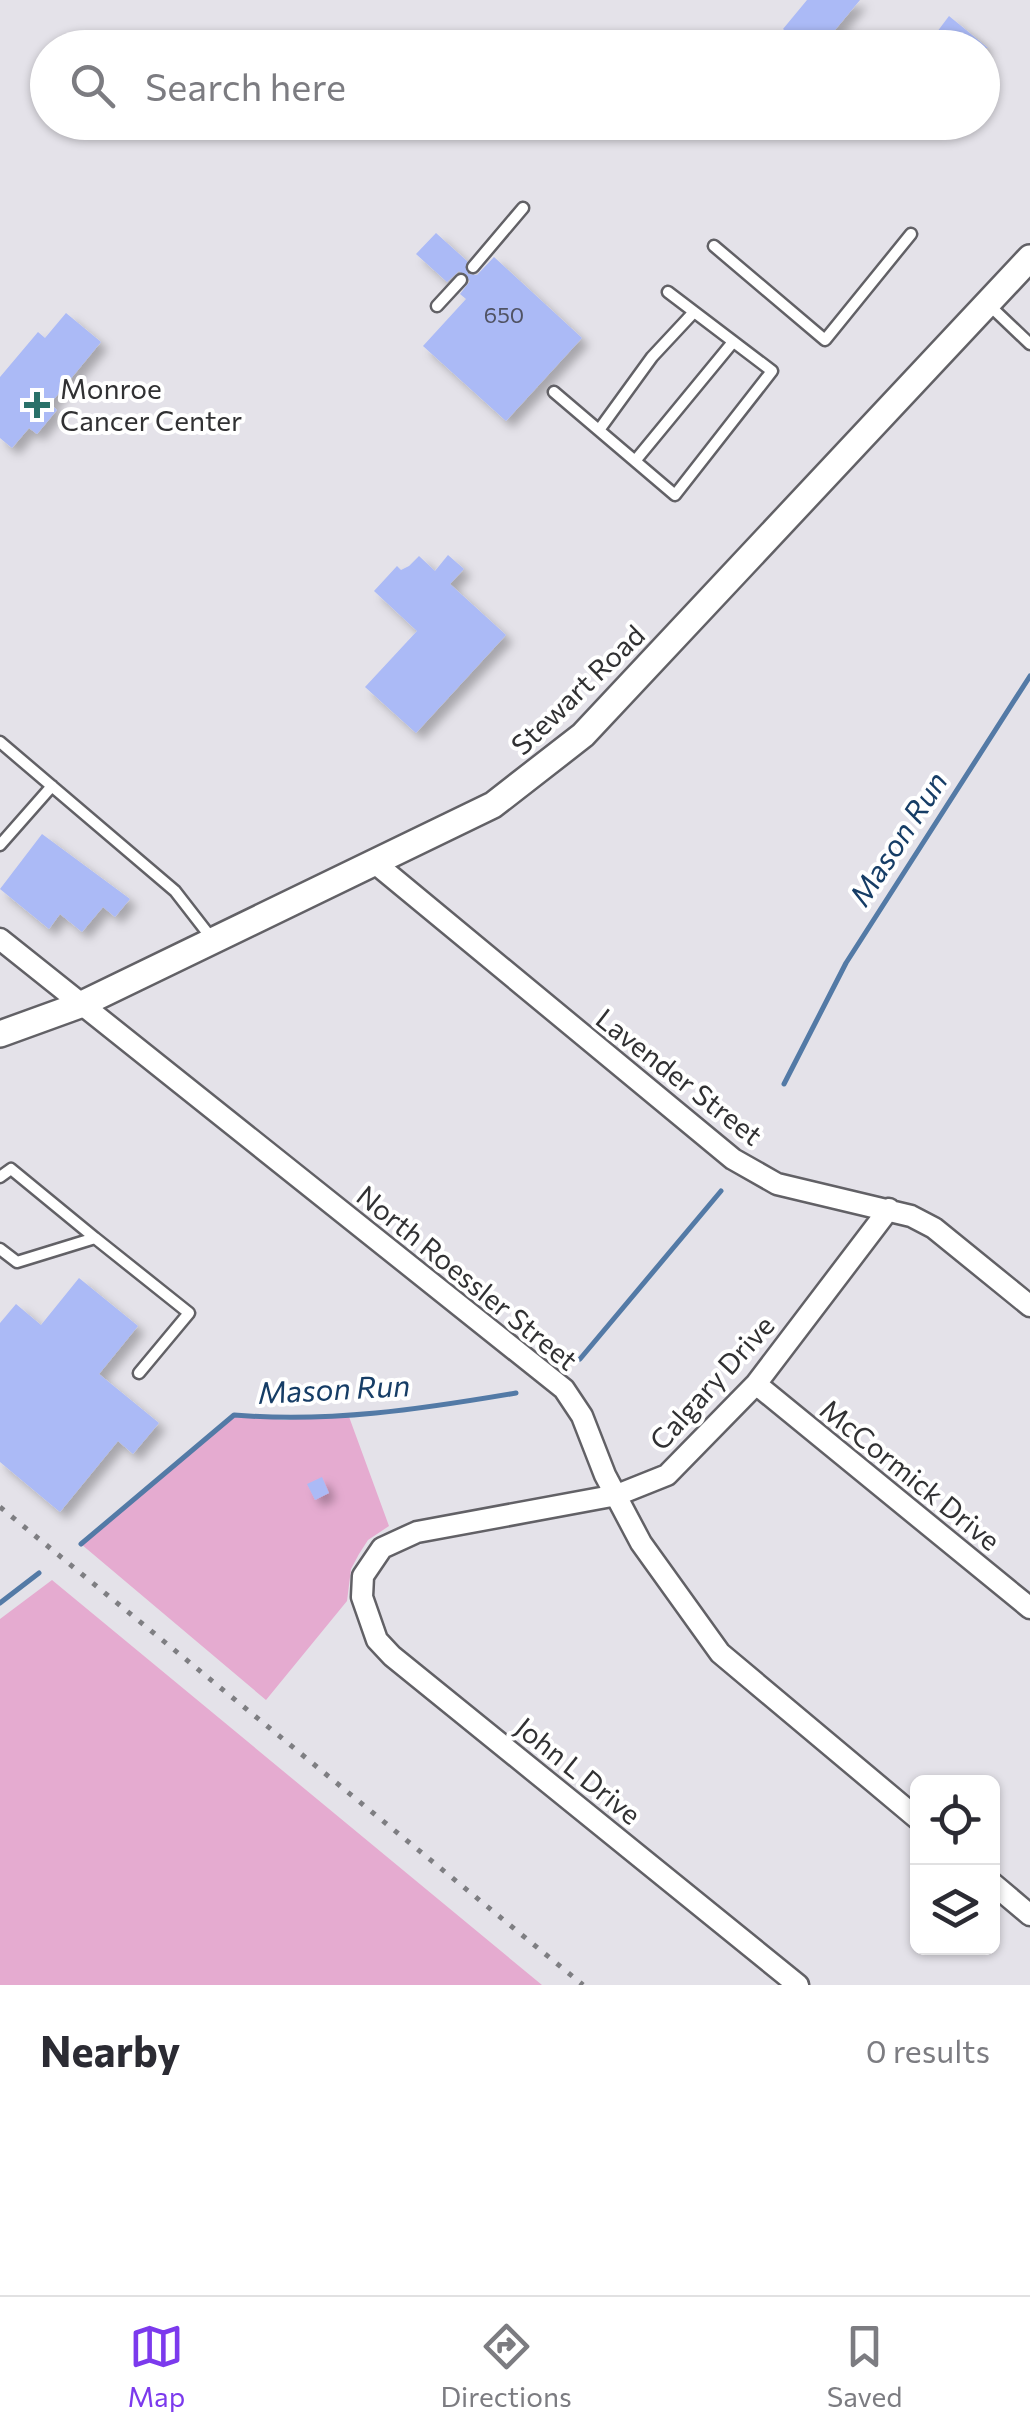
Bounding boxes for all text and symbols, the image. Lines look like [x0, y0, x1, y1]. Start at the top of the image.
search box [30, 30, 1000, 140]
icon: search [65, 58, 120, 113]
text: Search here [145, 62, 346, 109]
house number: 650 [484, 301, 524, 328]
place label: Monroe Cancer Center [60, 371, 242, 437]
marker: Monroe Cancer Center [24, 392, 50, 418]
street label: Stewart Road [504, 617, 651, 761]
water label: Mason Run [840, 764, 954, 912]
street label: Lavender Street [590, 1001, 770, 1152]
street label: North Roessler Street [350, 1178, 585, 1377]
street label: Calgary Drive [642, 1308, 781, 1457]
water label: Mason Run [257, 1365, 411, 1410]
street label: McCormick Drive [814, 1391, 1007, 1557]
street label: John L Drive [509, 1709, 648, 1831]
map controls [910, 1775, 1000, 1955]
button: locate [910, 1775, 1000, 1865]
button: layers [910, 1865, 1000, 1955]
text: Nearby [40, 2024, 180, 2076]
text: 0 results [866, 2030, 990, 2070]
tab: Map [128, 2319, 185, 2413]
tab: Directions [440, 2319, 572, 2413]
tab: Saved [827, 2319, 902, 2413]

